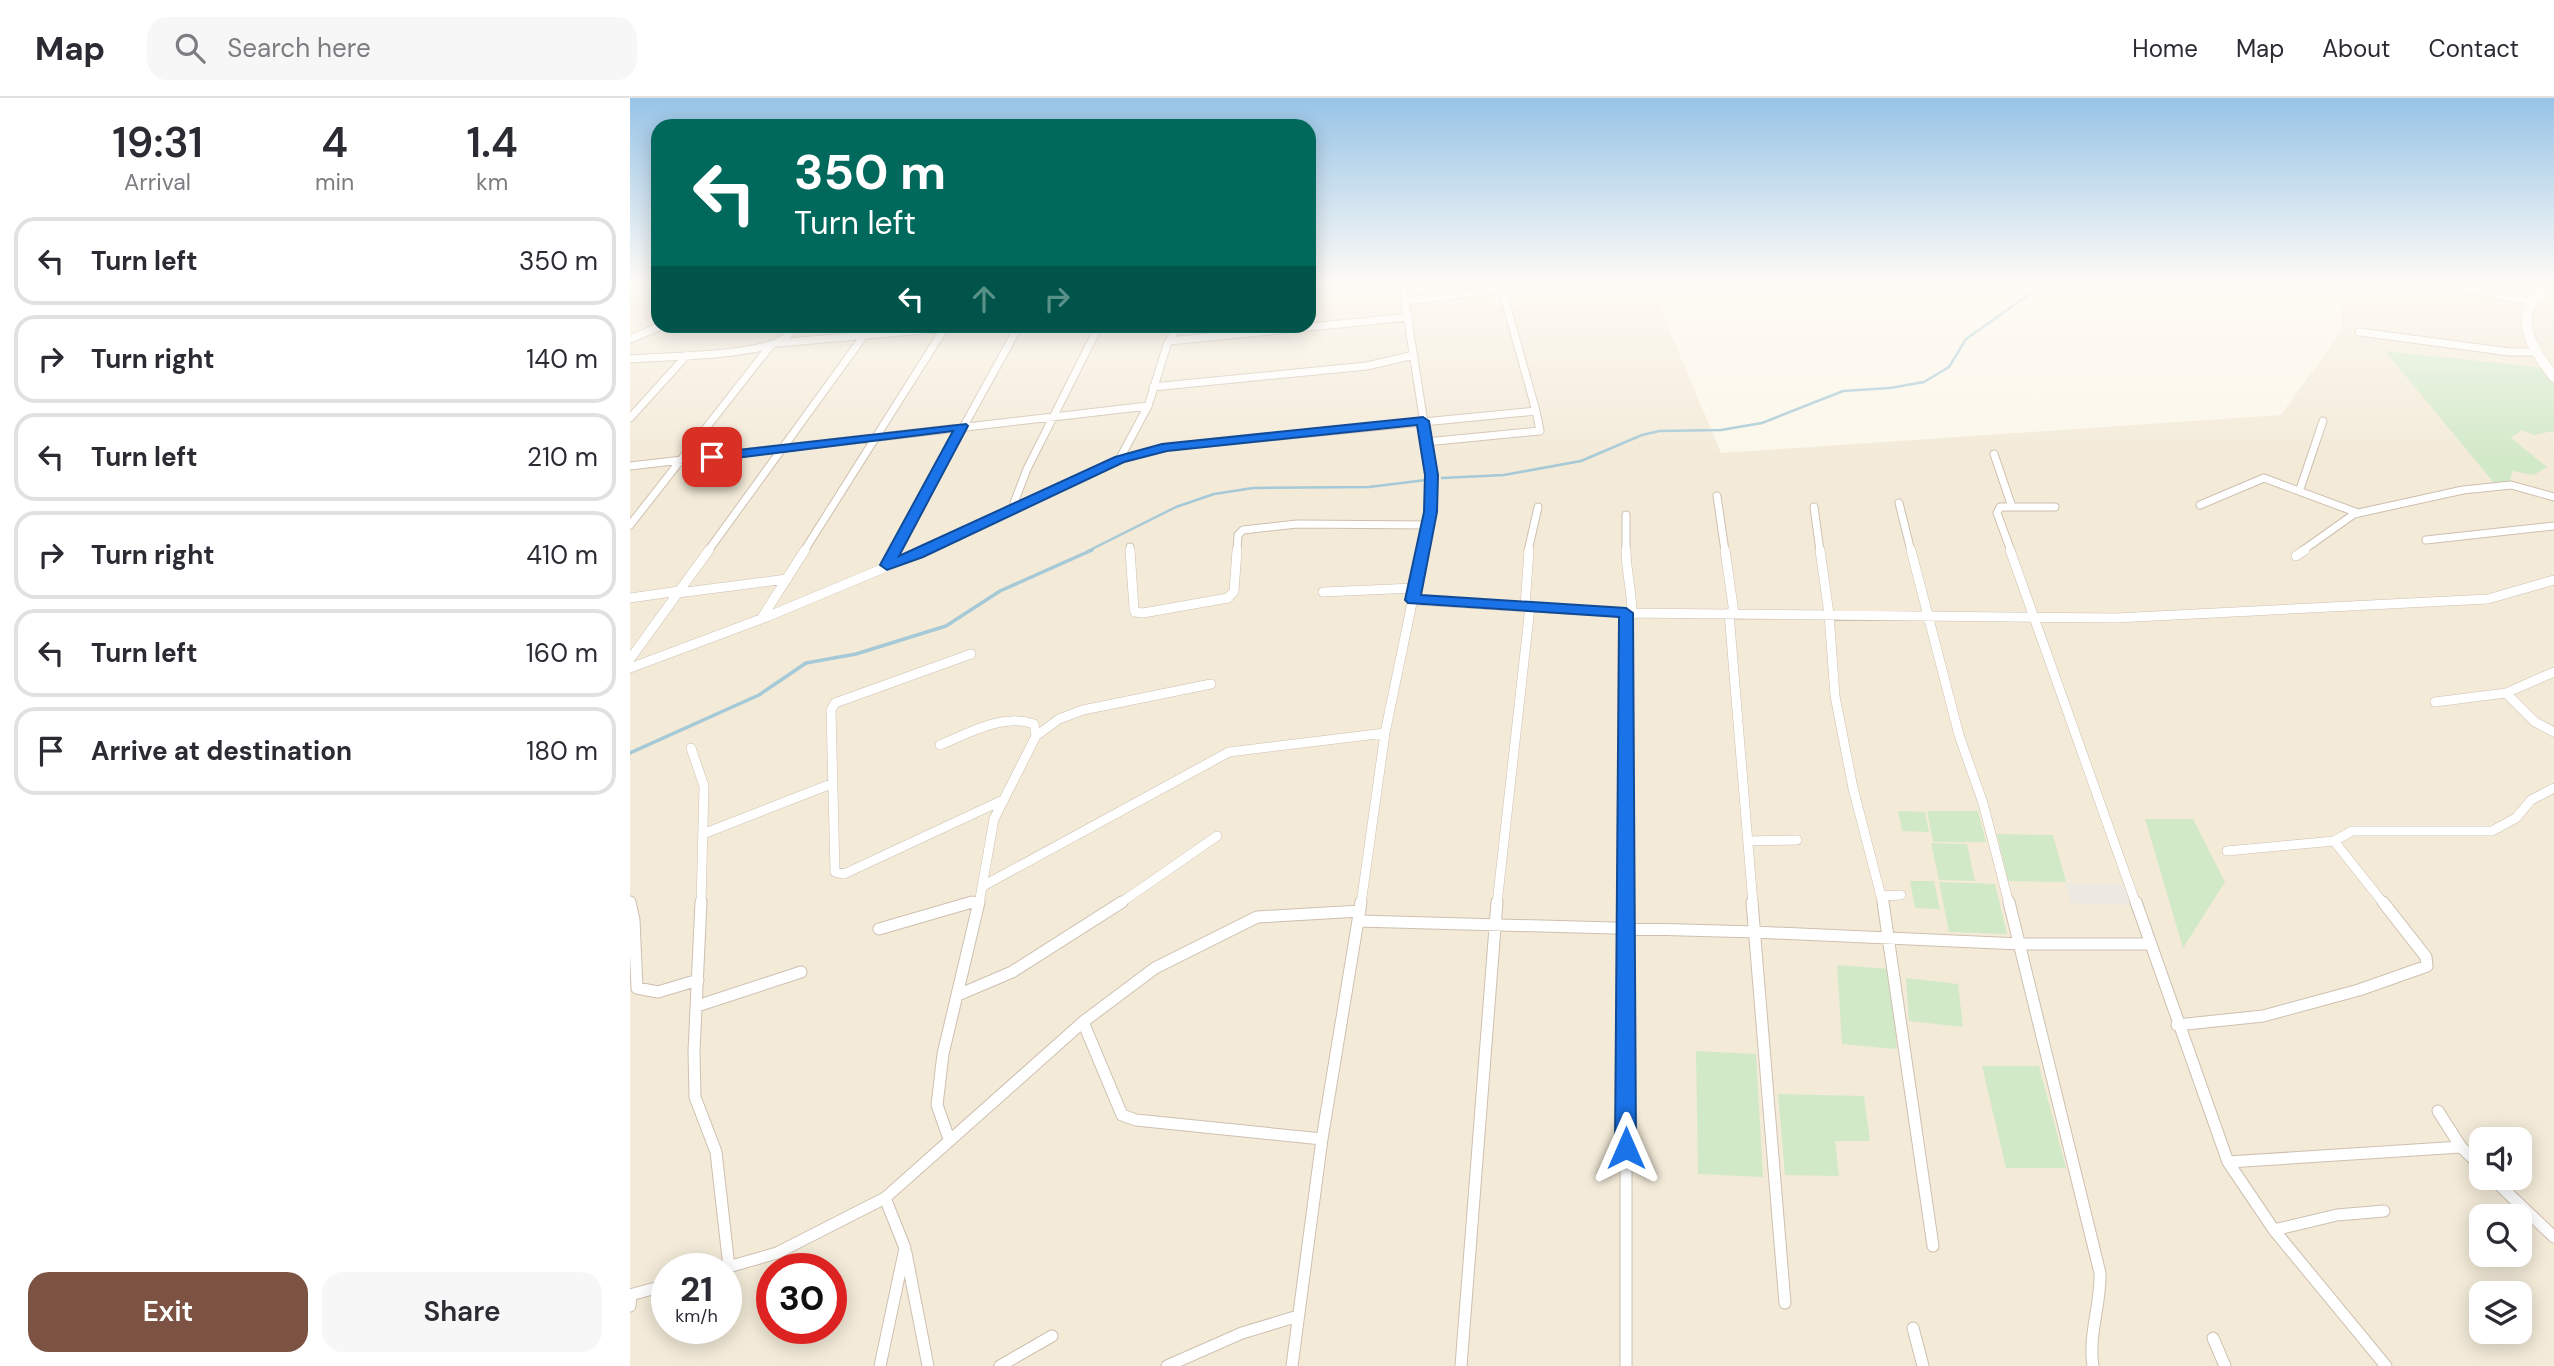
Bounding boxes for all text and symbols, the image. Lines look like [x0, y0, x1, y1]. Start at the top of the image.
search box [147, 17, 637, 80]
text: Map [35, 27, 105, 70]
icon: search [171, 29, 209, 67]
text: Search here [227, 31, 371, 65]
text: Home [2132, 33, 2198, 64]
text: Map [2236, 33, 2284, 64]
text: About [2322, 33, 2391, 64]
text: Contact [2429, 33, 2519, 64]
text: 19:31 [112, 115, 203, 170]
text: 4 [321, 115, 348, 170]
text: 1.4 [466, 115, 518, 170]
text: 350 m [794, 140, 946, 204]
icon: left [679, 147, 770, 238]
text: Arrival [124, 167, 191, 197]
text: min [315, 167, 354, 197]
text: km [476, 167, 508, 197]
text: Turn left [794, 202, 916, 244]
icon: left [32, 242, 70, 280]
text: Turn left [91, 244, 198, 278]
text: 350 m [519, 244, 598, 278]
icon: left [892, 280, 930, 318]
icon: ahead [965, 280, 1003, 318]
icon: right [1038, 280, 1076, 318]
icon: right [32, 340, 70, 378]
text: Turn right [91, 342, 215, 376]
text: 140 m [526, 342, 598, 376]
pin [682, 427, 742, 487]
icon: left [32, 438, 70, 476]
icon: arrive [693, 438, 731, 476]
text: Turn left [91, 440, 198, 474]
text: 210 m [527, 440, 598, 474]
icon: right [32, 536, 70, 574]
text: Turn right [91, 538, 215, 572]
text: 410 m [526, 538, 598, 572]
icon: left [32, 634, 70, 672]
text: Turn left [91, 636, 198, 670]
text: 160 m [526, 636, 598, 670]
icon: arrive [32, 732, 70, 770]
text: Arrive at destination [91, 734, 352, 768]
text: 180 m [526, 734, 598, 768]
position arrow [1589, 1111, 1663, 1185]
map controls [2469, 1127, 2532, 1344]
button: sound [2469, 1127, 2532, 1190]
button: search [2469, 1204, 2532, 1267]
speed limit sign: 30 [756, 1253, 847, 1344]
text: 21 [680, 1266, 713, 1312]
button: Exit [28, 1272, 308, 1352]
button: Share [322, 1272, 602, 1352]
button: layers [2469, 1281, 2532, 1344]
text: km/h [675, 1304, 718, 1328]

